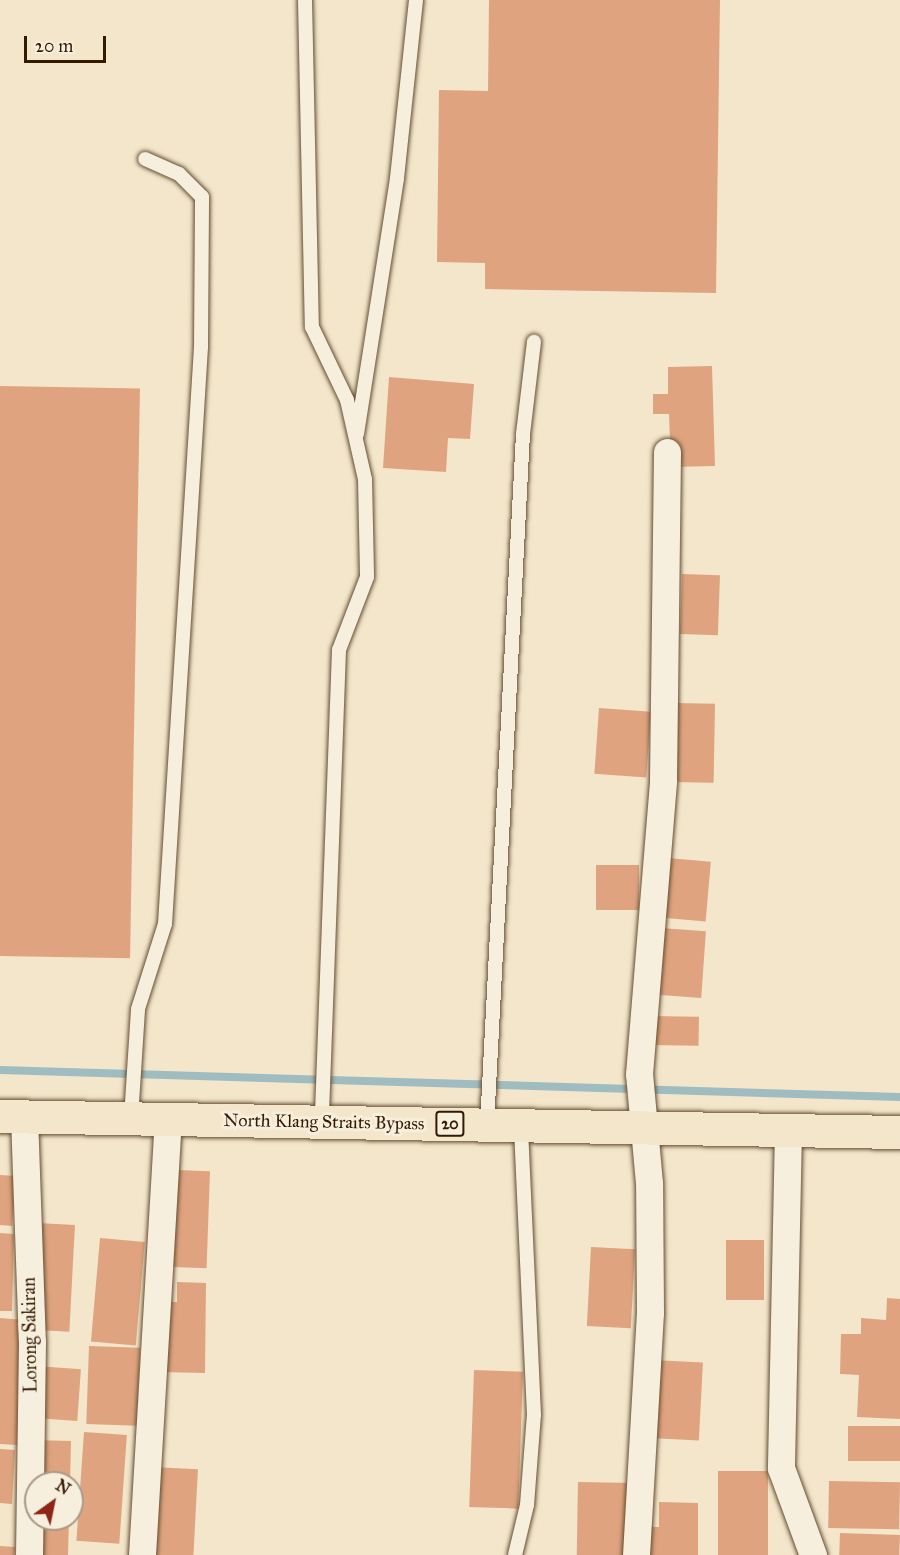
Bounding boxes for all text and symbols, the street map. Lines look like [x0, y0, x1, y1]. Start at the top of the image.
scale bar [27, 24, 110, 62]
text: 20 m [35, 35, 73, 57]
street label: North Klang Straits Bypass [223, 1109, 425, 1135]
road number: 20 [435, 1111, 465, 1137]
street label: Lorong Sakiran [18, 1277, 42, 1393]
north arrow [24, 1471, 84, 1531]
text: N [52, 1475, 74, 1499]

